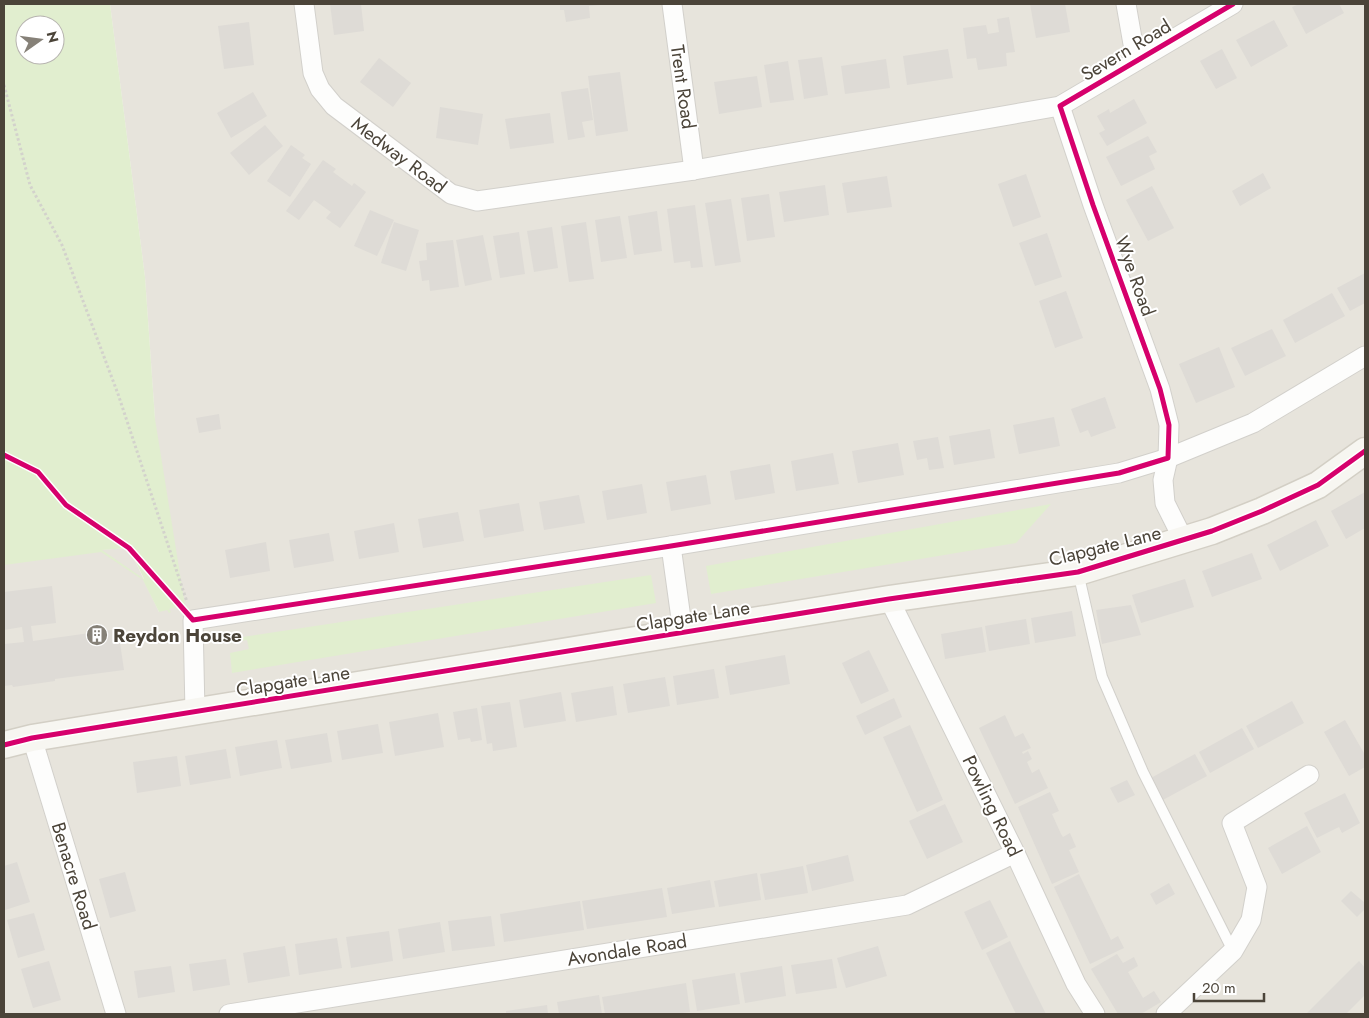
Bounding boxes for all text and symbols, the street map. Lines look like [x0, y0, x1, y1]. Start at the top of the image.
street label: Severn Road [1076, 12, 1176, 88]
north arrow [15, 15, 65, 65]
text: N [42, 29, 64, 45]
street label: Trent Road [664, 43, 702, 131]
street label: Medway Road [346, 110, 452, 200]
street label: Wye Road [1108, 232, 1162, 320]
street label: Clapgate Lane [1046, 519, 1164, 573]
street label: Clapgate Lane [634, 594, 752, 638]
place label: Reydon House [113, 622, 242, 649]
building icon: Reydon House [85, 623, 109, 647]
street label: Clapgate Lane [234, 659, 352, 703]
street label: Powling Road [956, 751, 1028, 861]
street label: Benacre Road [45, 819, 103, 933]
street label: Avondale Road [565, 927, 689, 973]
scale bar [1194, 970, 1264, 1002]
text: 20 m [1202, 977, 1236, 999]

